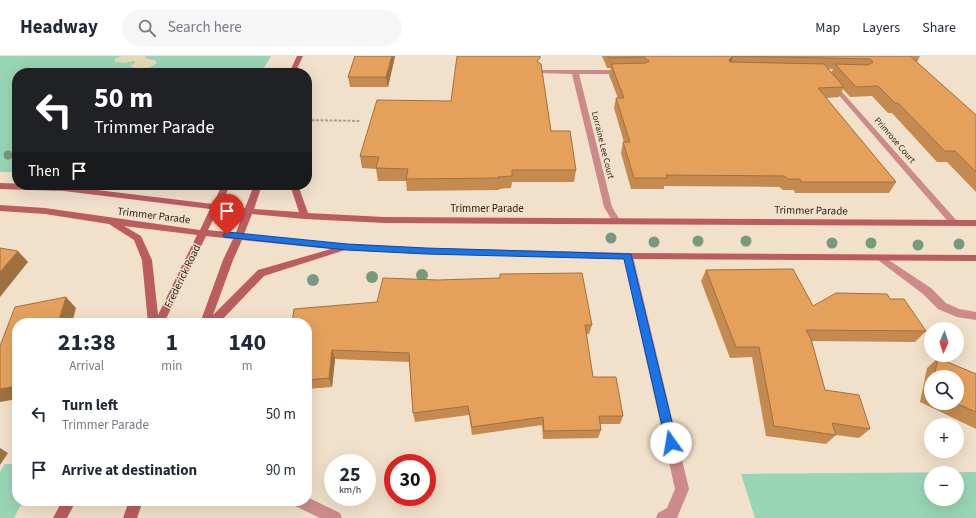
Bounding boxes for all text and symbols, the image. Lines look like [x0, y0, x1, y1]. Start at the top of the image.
search box [122, 10, 402, 46]
text: Headway [20, 14, 98, 41]
icon: search [136, 17, 158, 39]
text: Search here [168, 17, 242, 38]
text: Map [815, 18, 840, 38]
text: Layers [862, 18, 900, 38]
text: Share [922, 18, 956, 38]
text: 50 m [94, 78, 153, 118]
icon: left [28, 84, 80, 136]
street label: Lorraine Lee Court [588, 110, 617, 180]
text: Trimmer Parade [94, 115, 214, 140]
street label: Primrose Court [871, 115, 918, 166]
icon: arrive [68, 160, 90, 182]
text: Then [28, 161, 60, 182]
pin [210, 194, 244, 235]
icon: arrive [216, 200, 238, 222]
street label: Trimmer Parade [450, 201, 524, 216]
street label: Trimmer Parade [774, 202, 848, 219]
street label: Trimmer Parade [117, 204, 192, 227]
street label: Frederick Road [161, 242, 204, 310]
north arrow [924, 322, 964, 362]
map controls [924, 322, 964, 506]
text: 21:38 [58, 325, 116, 360]
text: 1 [166, 325, 178, 360]
text: 140 [228, 325, 266, 360]
text: Arrival [69, 357, 104, 375]
text: min [161, 357, 182, 375]
text: m [242, 357, 253, 375]
button: search [924, 370, 964, 410]
text: Turn left [62, 395, 118, 416]
icon: left [28, 403, 50, 425]
text: 50 m [266, 404, 296, 425]
text: Trimmer Parade [62, 416, 149, 434]
button: + [924, 418, 964, 458]
position arrow [650, 422, 692, 464]
speed limit sign: 30 [384, 454, 436, 506]
icon: arrive [28, 459, 50, 481]
text: Arrive at destination [62, 460, 197, 481]
text: 90 m [266, 460, 296, 481]
text: 25 [339, 461, 361, 489]
button: − [924, 466, 964, 506]
text: km/h [339, 483, 361, 497]

